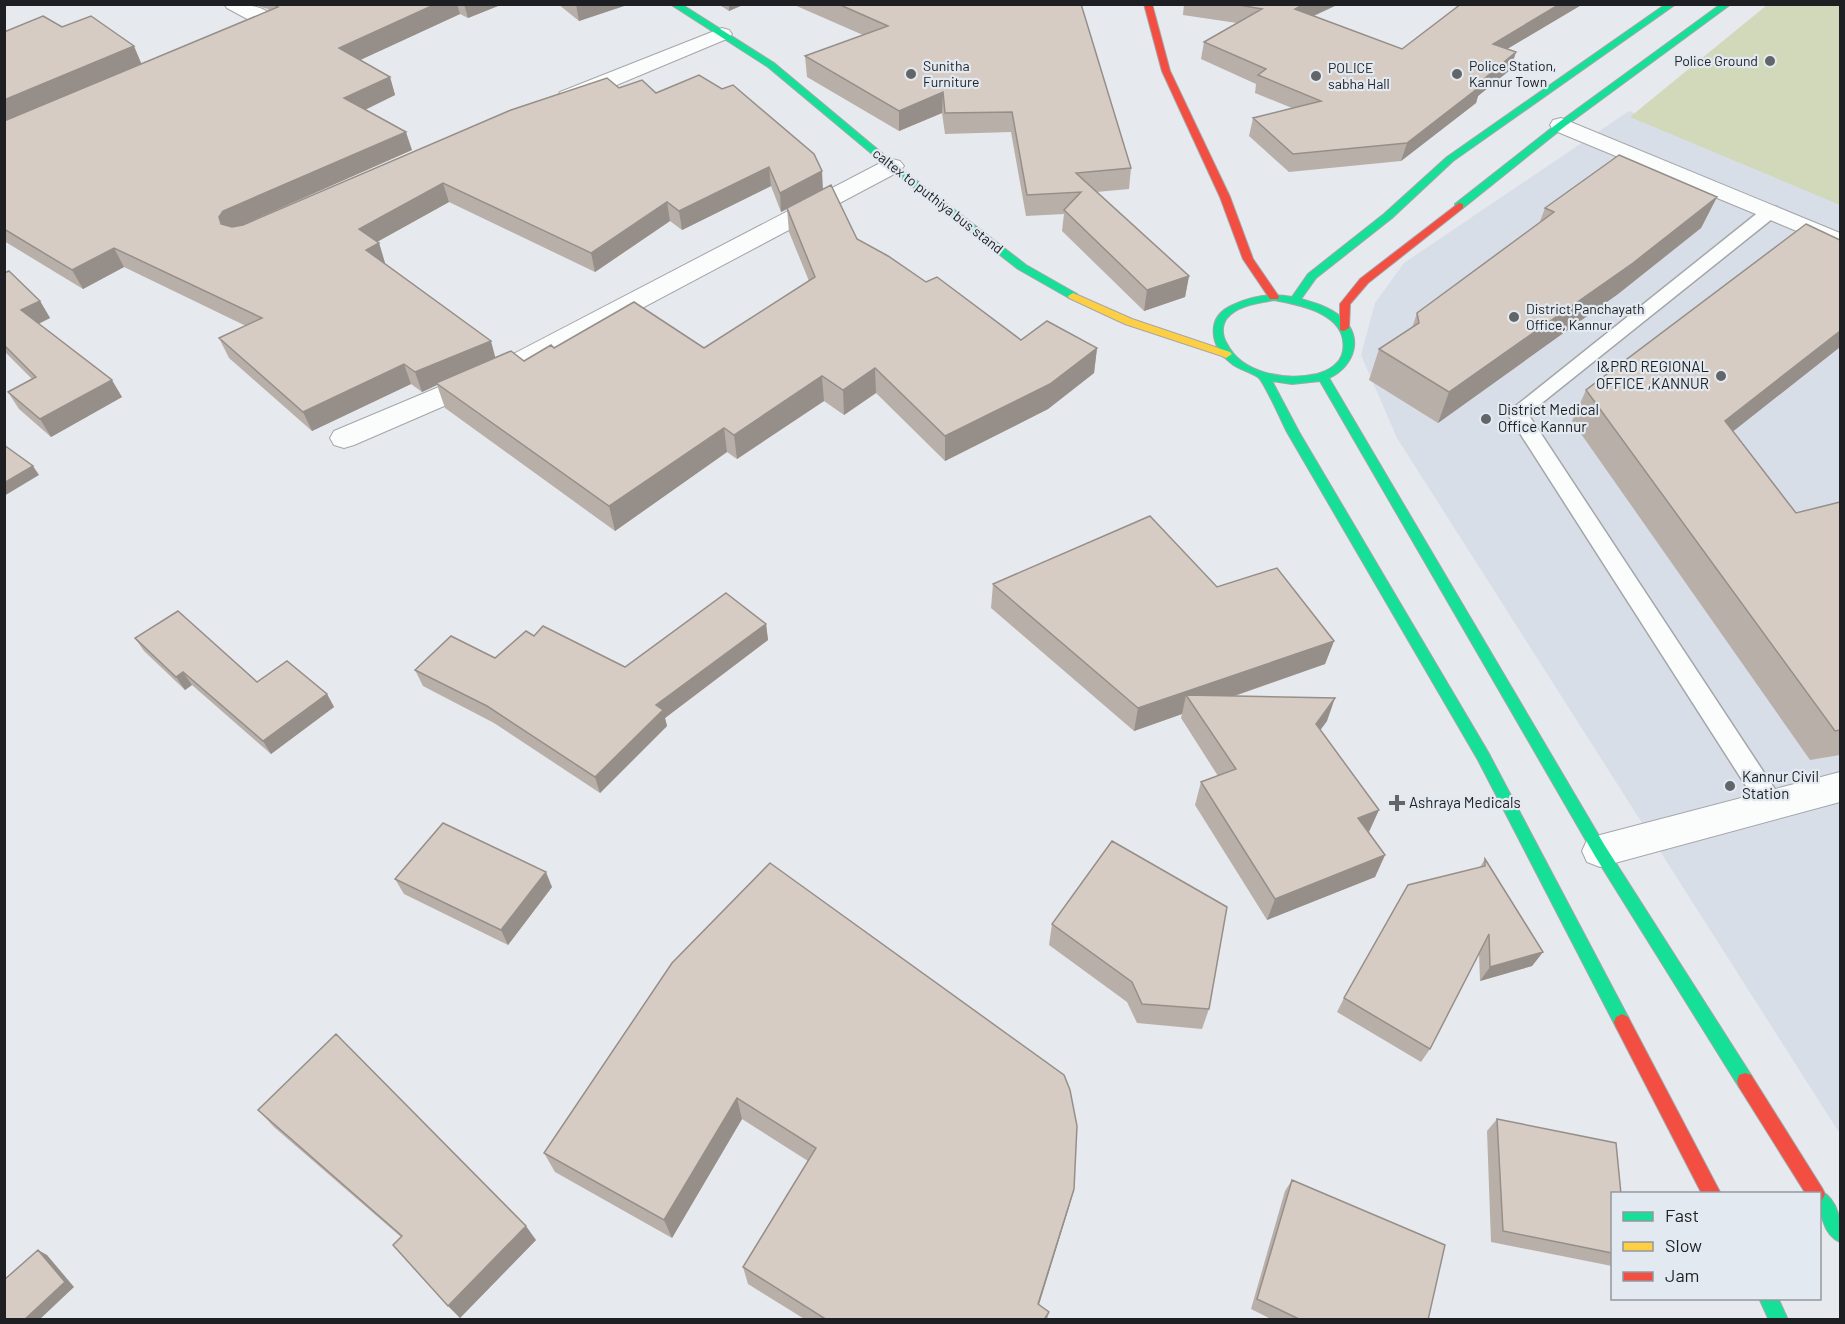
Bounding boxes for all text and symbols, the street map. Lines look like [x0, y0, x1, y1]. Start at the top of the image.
place label: Police Ground [1674, 52, 1758, 69]
marker: Police Ground [1763, 54, 1777, 68]
place label: Sunitha Furniture [923, 57, 980, 90]
place label: Police Station, Kannur Town [1469, 57, 1557, 90]
place label: POLICE sabha Hall [1328, 59, 1390, 92]
marker: Sunitha Furniture [904, 67, 918, 81]
marker: Police Station, Kannur Town [1450, 67, 1464, 81]
marker: POLICE sabha Hall [1309, 69, 1323, 83]
street label: caltex to puthiya bus stand [870, 144, 1007, 257]
place label: District Panchayath Office, Kannur [1526, 300, 1645, 333]
marker: District Panchayath Office, Kannur [1507, 310, 1521, 324]
place label: I&PRD REGIONAL OFFICE ,KANNUR [1596, 357, 1709, 392]
marker: I&PRD REGIONAL OFFICE ,KANNUR [1714, 369, 1728, 383]
place label: District Medical Office Kannur [1498, 400, 1599, 435]
marker: District Medical Office Kannur [1479, 412, 1493, 426]
place label: Kannur Civil Station [1742, 767, 1819, 802]
marker: Kannur Civil Station [1723, 779, 1737, 793]
place label: Ashraya Medicals [1409, 793, 1521, 811]
marker: Ashraya Medicals [1390, 796, 1404, 810]
legend [1611, 1192, 1821, 1300]
text: Fast [1665, 1204, 1699, 1226]
text: Slow [1665, 1234, 1702, 1256]
text: Jam [1665, 1264, 1699, 1286]

